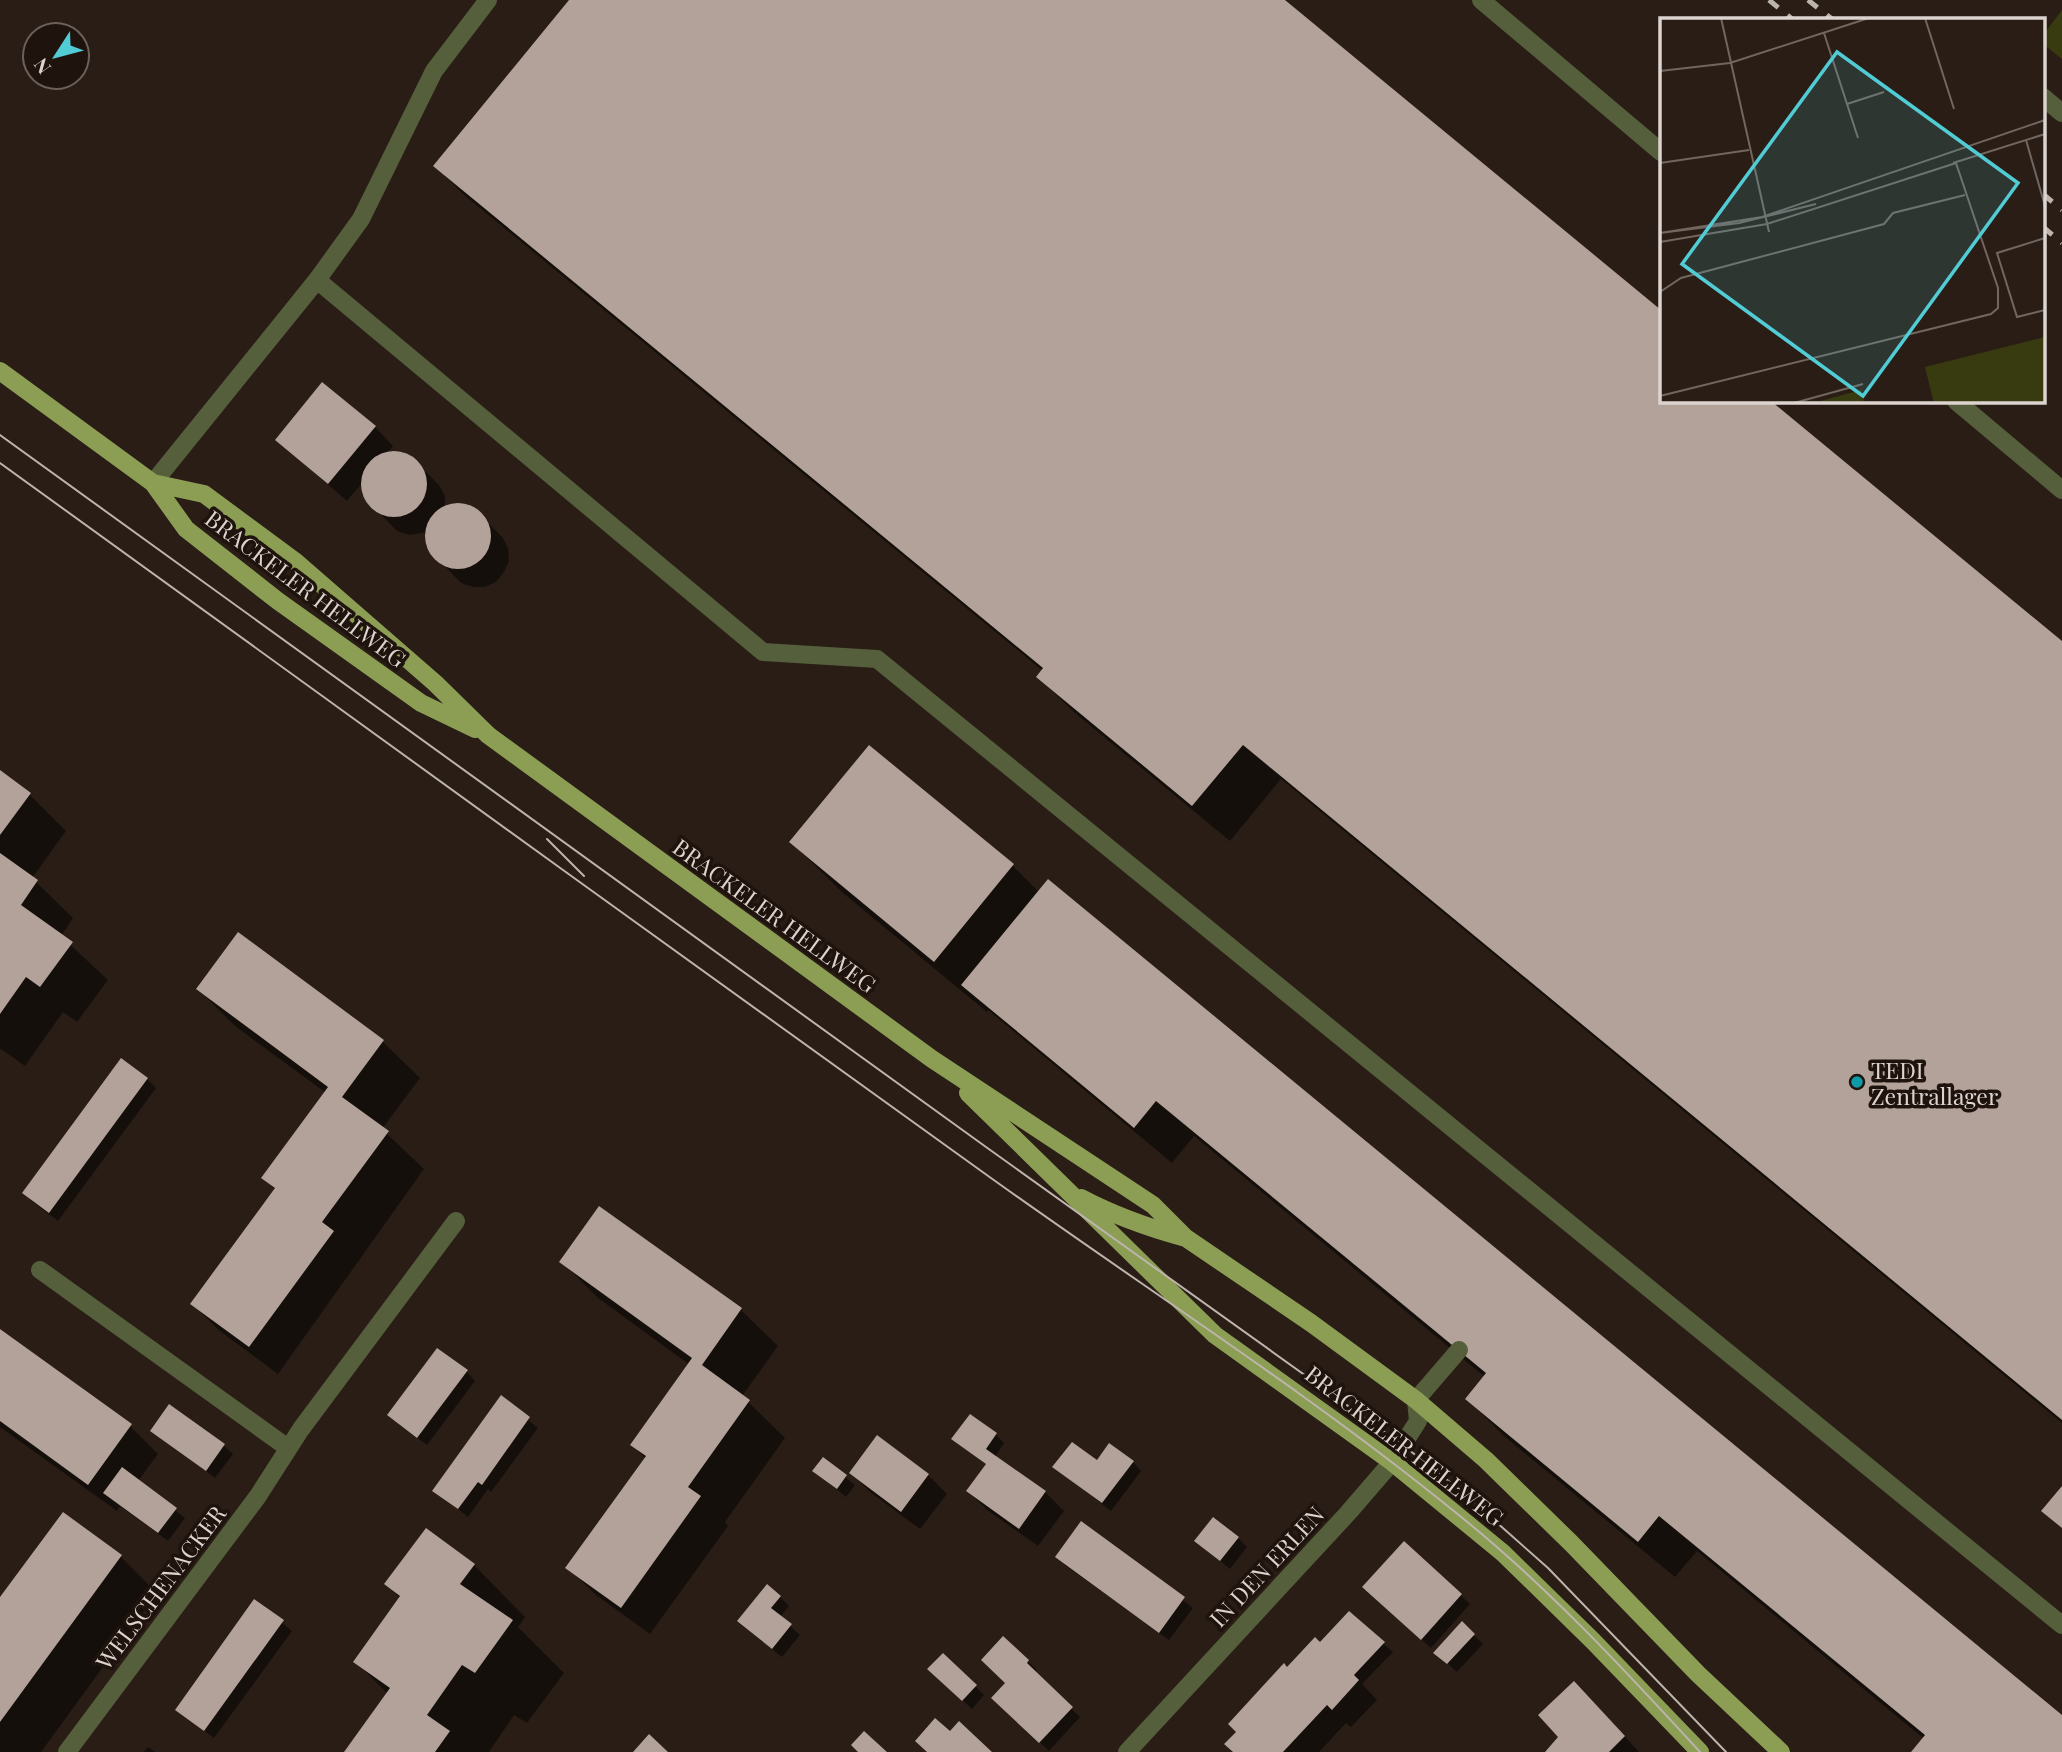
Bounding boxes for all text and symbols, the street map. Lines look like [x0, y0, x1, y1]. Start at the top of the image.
inset map [1660, 18, 2044, 402]
north arrow [21, 21, 91, 91]
text: N [27, 53, 56, 80]
street label: BRACKELER HELLWEG [199, 502, 413, 674]
street label: BRACKELER HELLWEG [667, 831, 883, 999]
place label: TEDI Zentrallager [1871, 1054, 1998, 1111]
marker: TEDI Zentrallager [1849, 1074, 1865, 1090]
street label: BRACKELER HELLWEG [1299, 1358, 1511, 1532]
street label: WELSCHENACKER [87, 1498, 233, 1676]
street label: IN DEN ERLEN [1202, 1499, 1330, 1633]

